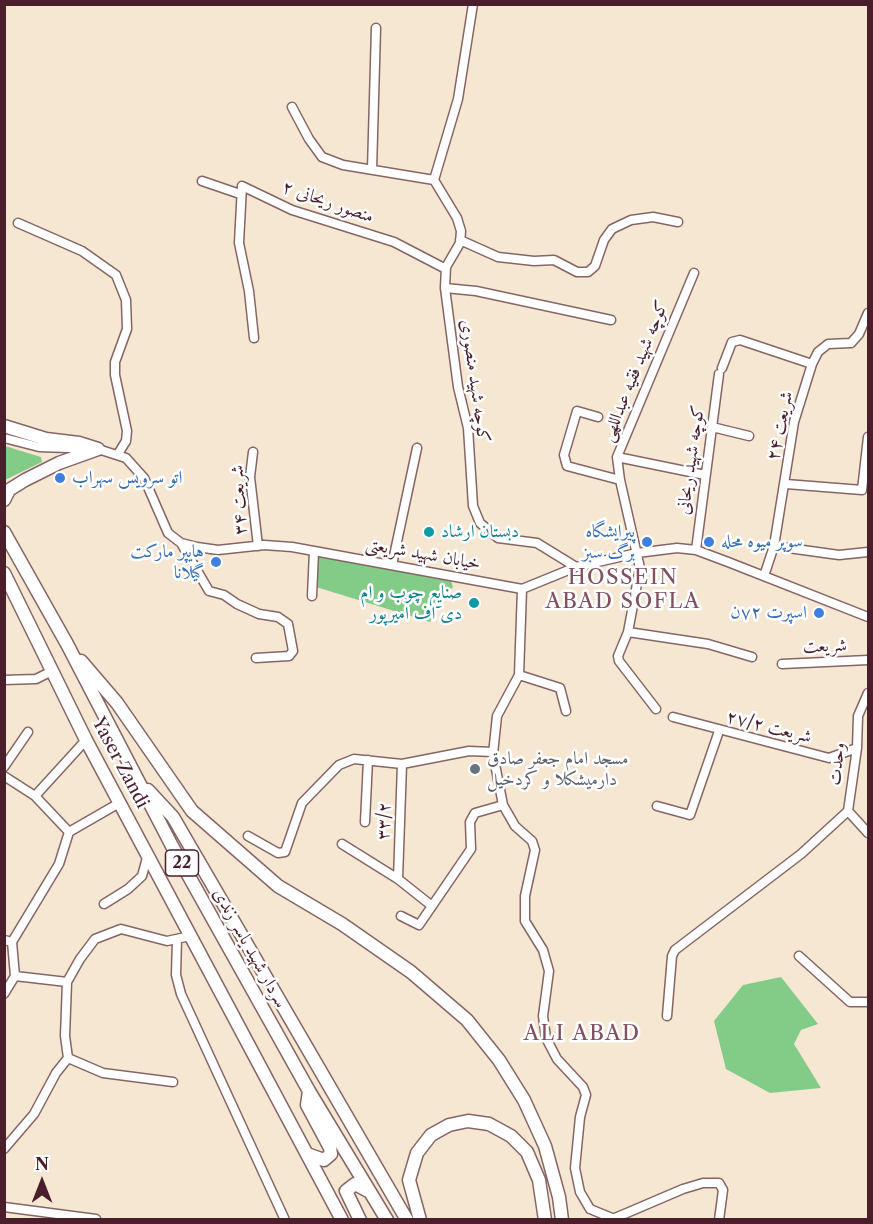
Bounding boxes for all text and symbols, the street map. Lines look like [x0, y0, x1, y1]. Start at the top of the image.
street label: منصور ریحانی ۲ [279, 176, 377, 228]
street label: کوچه شهید فقیه عبداللهی [597, 297, 673, 445]
street label: کوچه شهید منصوری [456, 318, 494, 444]
street label: شریعت ۲۴ [762, 389, 798, 463]
street label: کوچه شهید ریحانی [673, 404, 709, 516]
street label: شریعت ۳۴ [226, 464, 252, 536]
place label: اتو سرویس سهراب [72, 467, 182, 489]
marker: اتو سرویس سهراب [53, 471, 67, 485]
place label: دبستان ارشاد [441, 521, 519, 543]
place label: پیرایشگاه برگ سبز [583, 521, 635, 564]
marker: دبستان ارشاد [422, 525, 436, 539]
place label: سوپر میوه محله [721, 531, 803, 553]
street label: خیابان شهید شریعتی [364, 533, 482, 575]
marker: پیرایشگاه برگ سبز [640, 535, 654, 549]
marker: سوپر میوه محله [702, 535, 716, 549]
place label: هایپر مارکت گیلانا [130, 541, 204, 584]
marker: هایپر مارکت گیلانا [209, 555, 223, 569]
district label: HOSSEIN ABAD SOFLA [545, 565, 701, 615]
place label: صنایع چوب و ام دی اف امیرپور [360, 582, 462, 624]
marker: صنایع چوب و ام دی اف امیرپور [467, 596, 481, 610]
place label: اسپرت ۷۲ن [730, 602, 807, 624]
marker: اسپرت ۷۲ن [812, 606, 826, 620]
street label: شریعت [803, 634, 847, 658]
street label: شریعت ۲۷/۲ [724, 706, 814, 748]
street label: Yaser Zandi [87, 714, 153, 812]
street label: وحدت [824, 741, 850, 787]
place label: مسجد امام جعفر صادق دارمیشکلا و کردخیل [487, 748, 628, 790]
marker: مسجد امام جعفر صادق دارمیشکلا و کردخیل [468, 762, 482, 776]
street label: ۳۳/۲ [373, 802, 395, 840]
road number: 22 [166, 850, 198, 876]
street label: سردار شهید یاسر زندی [208, 884, 292, 1012]
district label: ALI ABAD [523, 1021, 641, 1047]
north arrow [12, 1152, 72, 1212]
text: N [35, 1154, 49, 1174]

